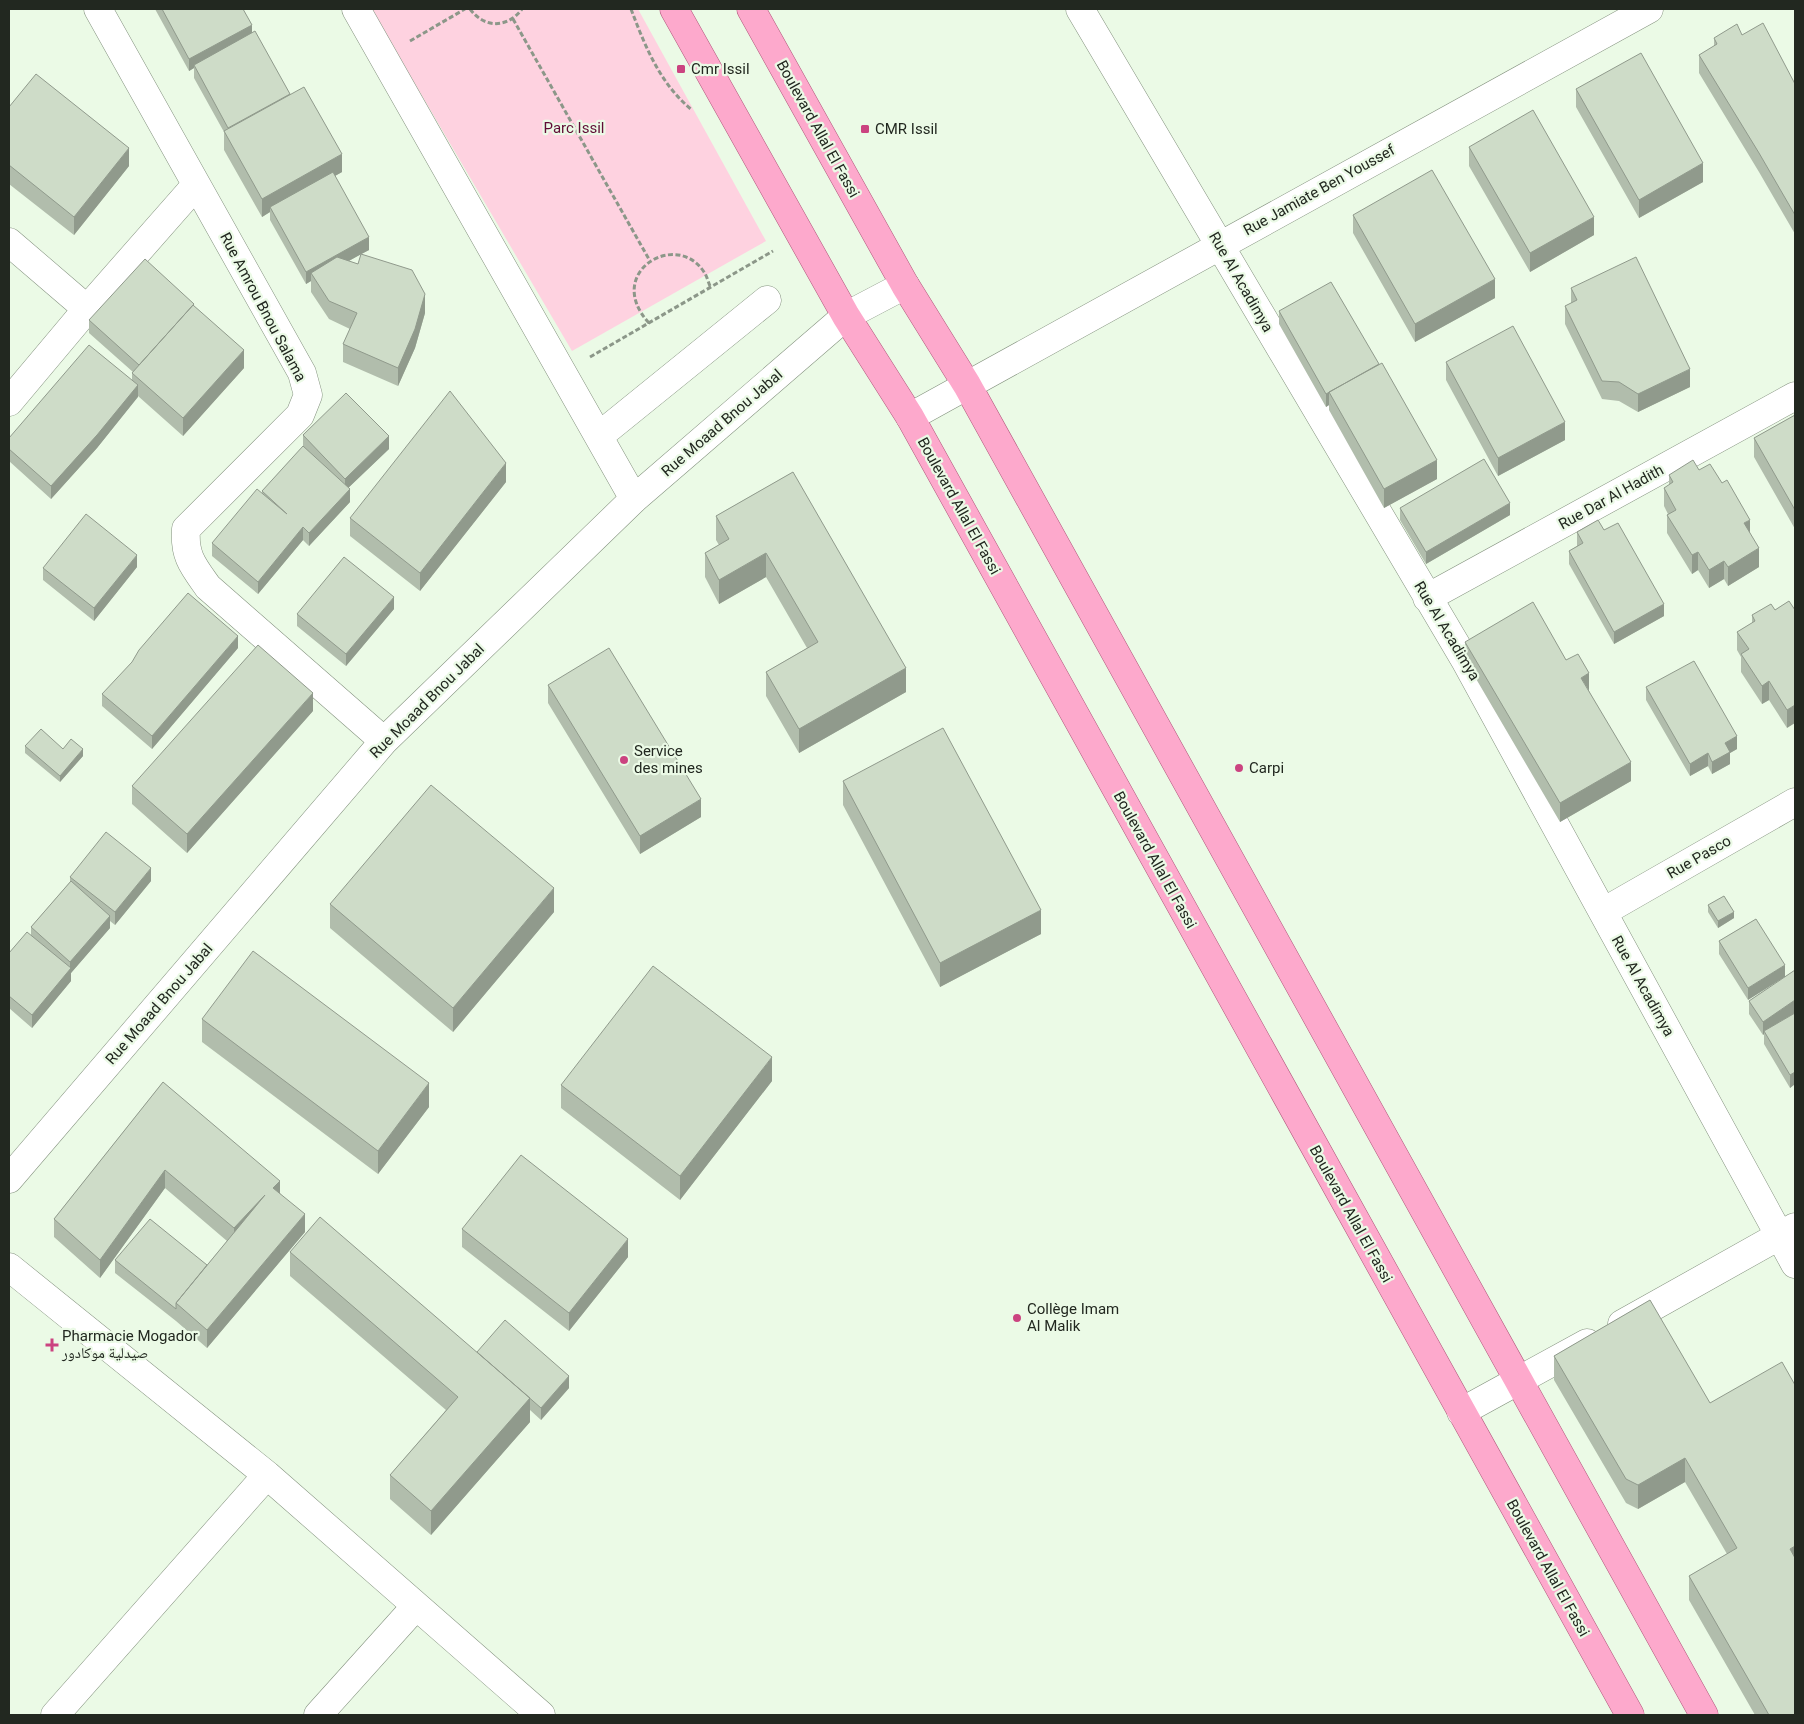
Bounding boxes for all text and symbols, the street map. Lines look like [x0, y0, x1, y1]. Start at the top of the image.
street label: Boulevard Allal El Fassi [773, 57, 863, 201]
place label: Cmr Issil [691, 60, 750, 78]
marker: Cmr Issil [675, 63, 687, 75]
park label: Parc Issil [544, 119, 604, 137]
place label: CMR Issil [875, 120, 938, 138]
marker: CMR Issil [859, 123, 871, 135]
street label: Rue Jamiate Ben Youssef [1240, 140, 1399, 239]
street label: Rue Al Acadimya [1205, 229, 1277, 335]
street label: Rue Amrou Bnou Salama [216, 230, 310, 384]
street label: Rue Moaad Bnou Jabal [658, 366, 786, 480]
street label: Boulevard Allal El Fassi [914, 434, 1004, 578]
street label: Rue Dar Al Hadith [1555, 461, 1667, 533]
street label: Rue Al Acadimya [1410, 578, 1484, 684]
street label: Rue Moaad Bnou Jabal [366, 640, 488, 762]
place label: Service des mines [634, 742, 703, 777]
marker: Service des mines [618, 754, 630, 766]
place label: Carpi [1249, 759, 1284, 777]
marker: Carpi [1233, 762, 1245, 774]
street label: Boulevard Allal El Fassi [1110, 788, 1200, 932]
street label: Rue Pasco [1664, 831, 1734, 883]
street label: Rue Al Acadimya [1608, 932, 1678, 1040]
street label: Rue Moaad Bnou Jabal [102, 940, 216, 1068]
street label: Boulevard Allal El Fassi [1306, 1142, 1396, 1286]
place label: Collège Imam Al Malik [1027, 1300, 1119, 1335]
marker: Collège Imam Al Malik [1011, 1312, 1023, 1324]
place label: Pharmacie Mogador صيدلية موكادور [61, 1327, 198, 1362]
marker: Pharmacie Mogador صيدلية موكادور [46, 1339, 58, 1351]
street label: Boulevard Allal El Fassi [1503, 1496, 1593, 1640]

